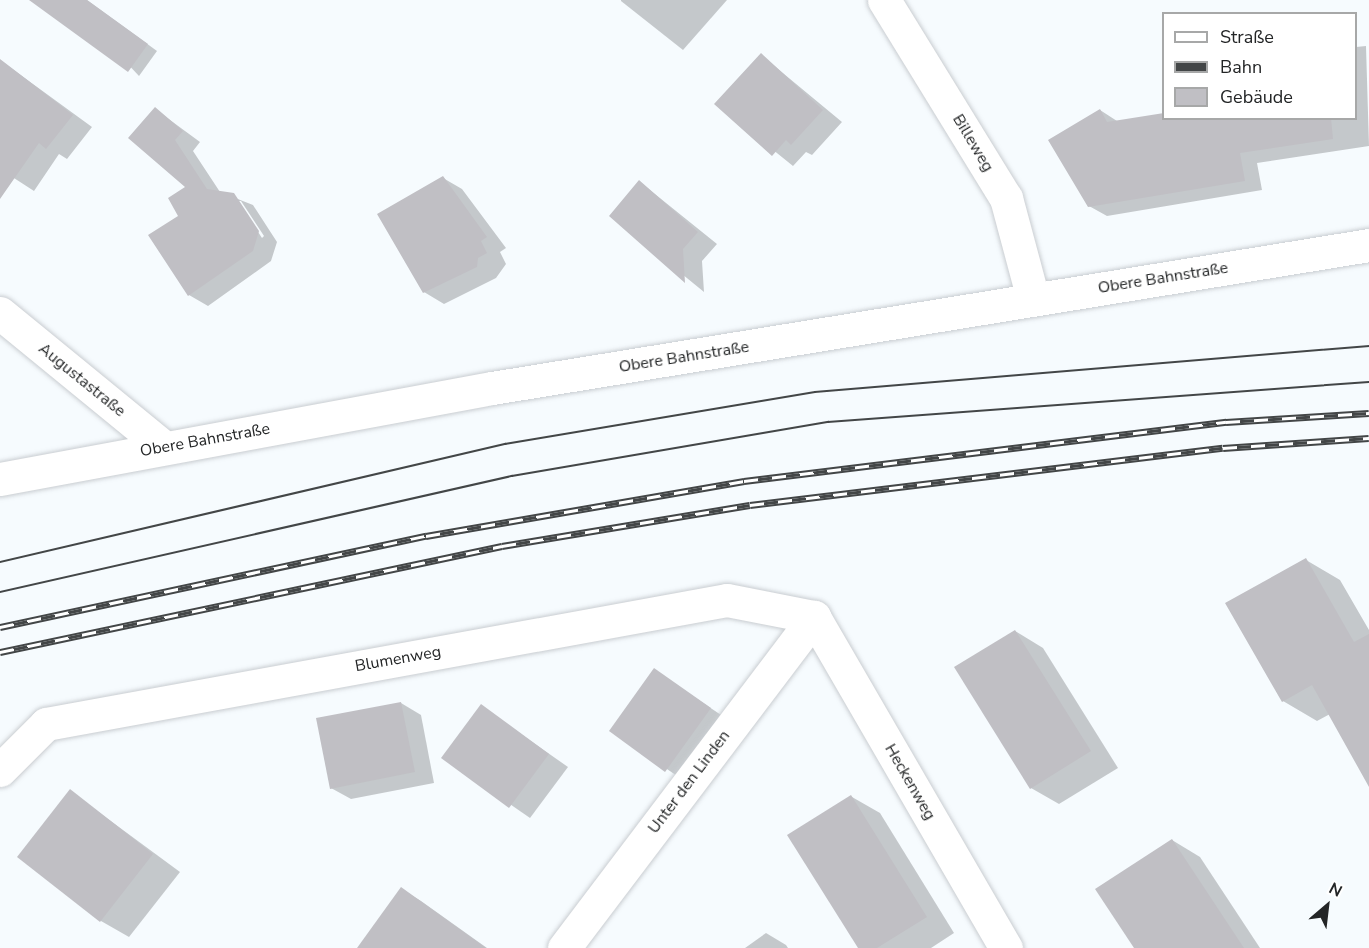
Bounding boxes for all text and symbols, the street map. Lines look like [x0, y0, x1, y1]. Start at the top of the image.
legend [1162, 12, 1357, 120]
text: Straße [1220, 25, 1274, 49]
text: Bahn [1220, 55, 1262, 79]
text: Gebäude [1220, 85, 1293, 109]
street label: Billeweg [948, 111, 998, 175]
street label: Obere Bahnstraße [1097, 258, 1229, 298]
street label: Obere Bahnstraße [618, 337, 750, 377]
street label: Augustastraße [35, 339, 129, 421]
street label: Obere Bahnstraße [139, 419, 271, 461]
street label: Blumenweg [354, 642, 442, 676]
street label: Unter den Linden [644, 727, 734, 837]
street label: Heckenweg [881, 741, 939, 823]
north arrow [1297, 876, 1357, 936]
text: N [1325, 878, 1346, 903]

